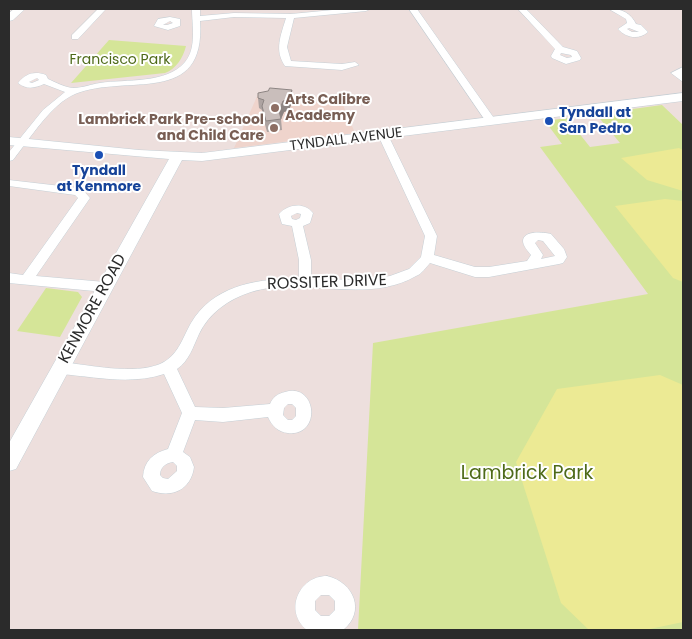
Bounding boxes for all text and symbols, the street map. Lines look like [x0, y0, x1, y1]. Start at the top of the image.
park label: Francisco Park [69, 52, 171, 68]
place label: Arts Calibre Academy [285, 92, 370, 124]
marker: Arts Calibre Academy [269, 102, 281, 114]
place label: Tyndall at San Pedro [559, 105, 631, 138]
place label: Lambrick Park Pre-school and Child Care [78, 112, 264, 144]
marker: Tyndall at San Pedro [543, 115, 555, 127]
marker: Lambrick Park Pre-school and Child Care [268, 122, 280, 134]
street label: TYNDALL AVENUE [289, 125, 403, 155]
marker: Tyndall at Kenmore [93, 149, 105, 161]
place label: Tyndall at Kenmore [57, 163, 141, 196]
street label: KENMORE ROAD [55, 251, 131, 367]
street label: ROSSITER DRIVE [267, 271, 387, 295]
park label: Lambrick Park [461, 463, 593, 485]

